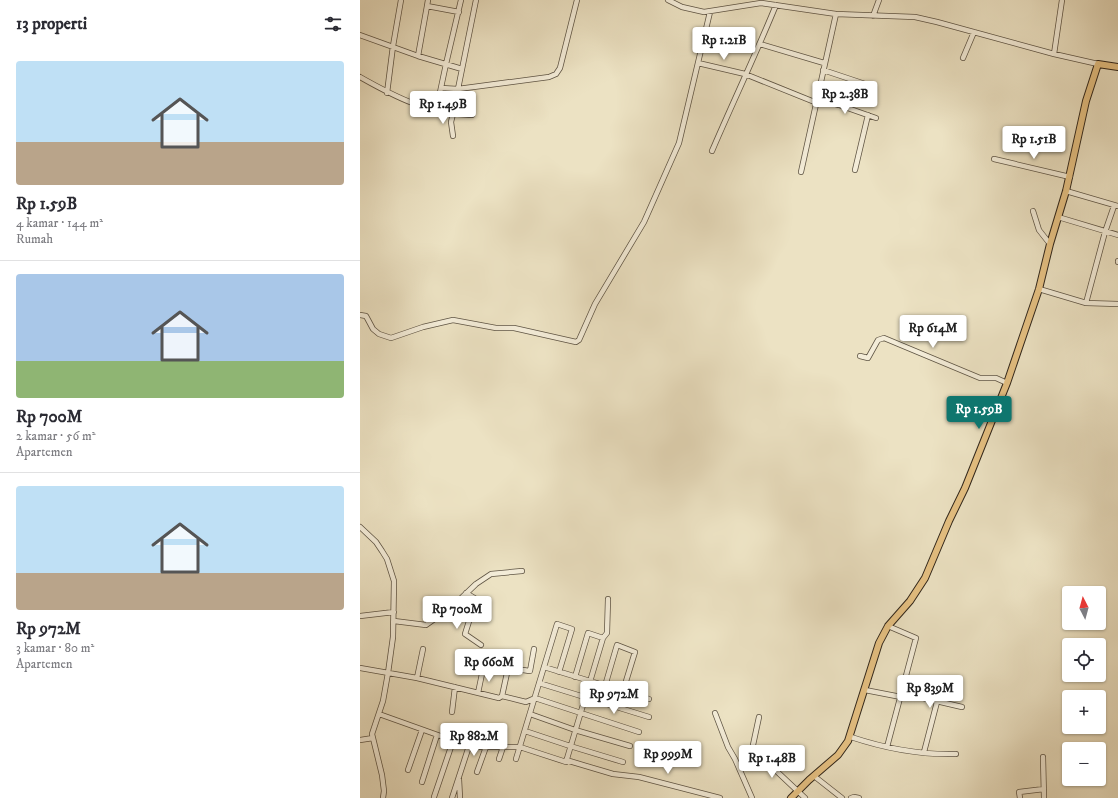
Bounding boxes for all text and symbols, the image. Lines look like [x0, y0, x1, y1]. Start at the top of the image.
text: 13 properti [16, 13, 87, 35]
icon: filters [322, 13, 344, 35]
pin: Rp 1.21B [683, 27, 765, 61]
text: Rp 1.21B [701, 32, 747, 48]
pin: Rp 2.38B [804, 81, 886, 115]
text: Rp 2.38B [821, 86, 869, 102]
icon: home [144, 87, 216, 159]
pin: Rp 1.49B [402, 91, 484, 125]
text: Rp 1.49B [419, 96, 467, 112]
pin: Rp 1.51B [993, 126, 1075, 160]
text: Rp 1.51B [1011, 131, 1057, 147]
text: Rp 1.59B [16, 193, 77, 215]
text: 4 kamar · 144 m² [16, 215, 103, 231]
text: Rumah [16, 231, 53, 247]
icon: home [144, 300, 216, 372]
pin: Rp 614M [896, 315, 970, 349]
text: Rp 614M [909, 320, 957, 336]
pin: Rp 1.59B [938, 396, 1020, 430]
text: Rp 1.59B [956, 401, 1002, 417]
text: Rp 700M [16, 406, 82, 428]
text: 2 kamar · 56 m² [16, 428, 96, 444]
text: Apartemen [16, 444, 73, 460]
icon: home [144, 512, 216, 584]
north arrow [1062, 586, 1106, 630]
map controls [1062, 586, 1106, 786]
pin: Rp 700M [420, 596, 494, 630]
text: Rp 700M [432, 601, 482, 617]
text: Rp 972M [16, 618, 81, 640]
button: locate [1062, 638, 1106, 682]
text: 3 kamar · 80 m² [16, 640, 94, 656]
pin: Rp 660M [452, 649, 526, 683]
text: Rp 660M [464, 654, 514, 670]
text: Apartemen [16, 656, 73, 672]
pin: Rp 839M [893, 675, 967, 709]
text: Rp 839M [906, 680, 954, 696]
pin: Rp 972M [577, 681, 651, 715]
text: Rp 972M [589, 686, 639, 702]
button: + [1062, 690, 1106, 734]
pin: Rp 882M [437, 723, 511, 757]
text: Rp 882M [449, 728, 499, 744]
pin: Rp 999M [631, 741, 705, 775]
button: − [1062, 742, 1106, 786]
pin: Rp 1.48B [731, 745, 813, 779]
text: Rp 999M [643, 746, 693, 762]
text: Rp 1.48B [748, 750, 796, 766]

